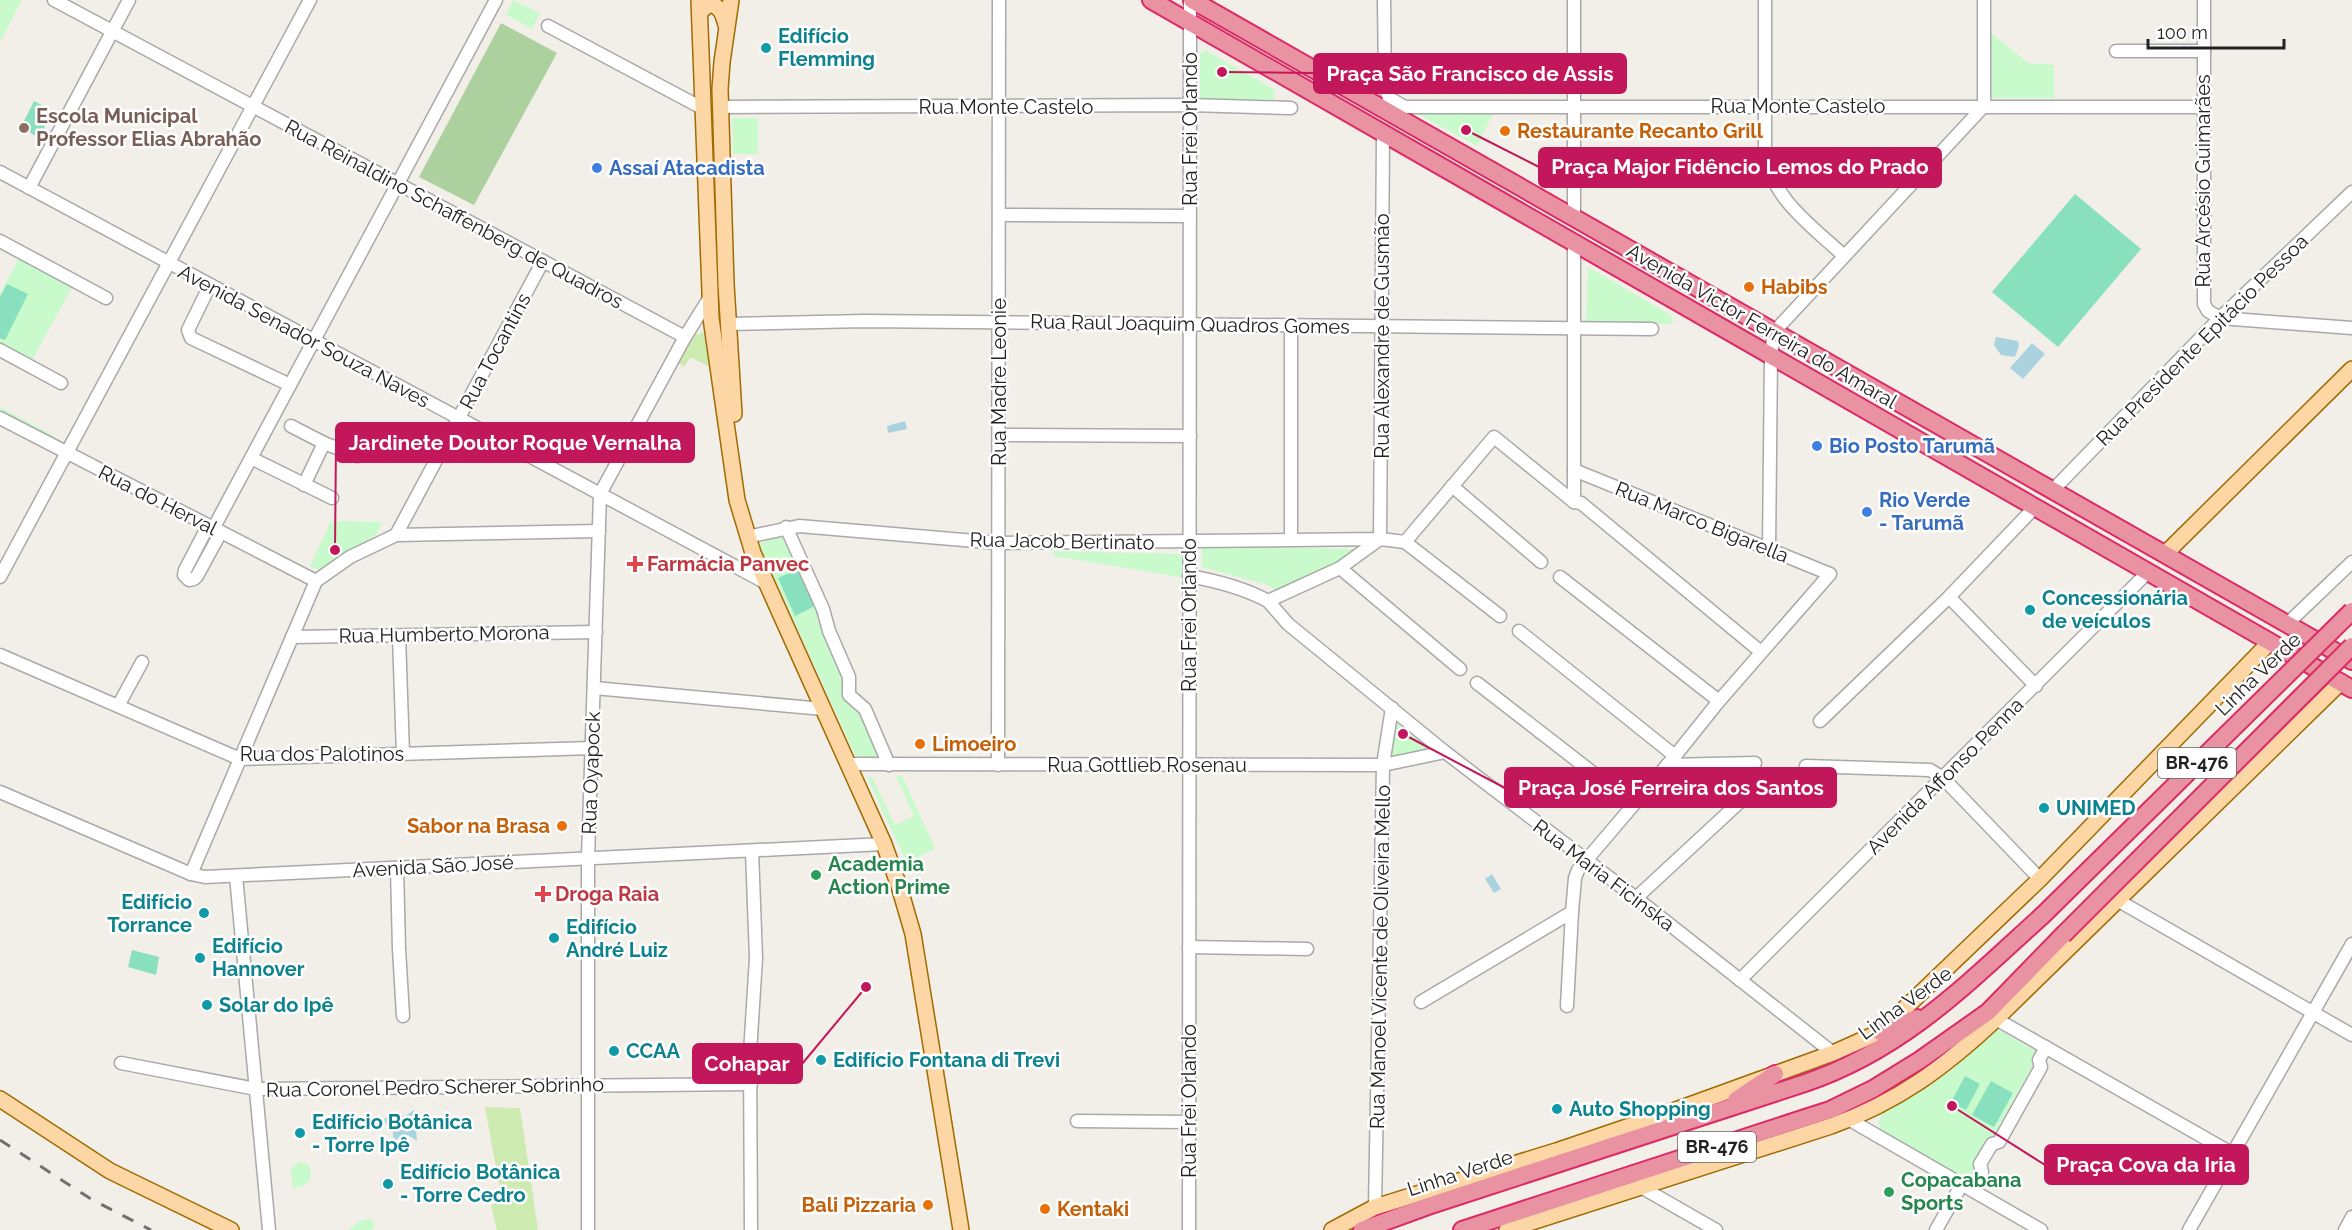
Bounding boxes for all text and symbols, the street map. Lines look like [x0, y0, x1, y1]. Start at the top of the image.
scale bar [2148, 12, 2284, 50]
text: 100 m [2157, 22, 2208, 43]
place label: Edifício Flemming [778, 24, 875, 71]
marker: Edifício Flemming [759, 41, 773, 55]
street label: Rua Frei Orlando [1178, 52, 1202, 206]
callout: Praça São Francisco de Assis [1314, 54, 1626, 93]
text: Praça São Francisco de Assis [1326, 61, 1614, 86]
street label: Rua Arcésio Guimarães [2191, 74, 2215, 288]
street label: Rua Monte Castelo [1711, 94, 1886, 118]
street label: Rua Monte Castelo [919, 95, 1094, 119]
place label: Escola Municipal Professor Elias Abrahão [36, 104, 261, 151]
street label: Rua Reinaldino Schaffenberg de Quadros [281, 114, 627, 314]
place label: Restaurante Recanto Grill [1517, 119, 1764, 143]
marker: Escola Municipal Professor Elias Abrahão [17, 121, 31, 135]
marker: Restaurante Recanto Grill [1498, 124, 1512, 138]
callout: Praça Major Fidêncio Lemos do Prado [1539, 148, 1941, 187]
text: Praça Major Fidêncio Lemos do Prado [1551, 154, 1929, 179]
place label: Assaí Atacadista [609, 156, 765, 180]
marker: Assaí Atacadista [590, 161, 604, 175]
street label: Rua Alexandre de Gusmão [1370, 213, 1394, 459]
street label: Rua Presidente Epitácio Pessoa [2091, 229, 2313, 451]
street label: Avenida Victor Ferreira do Amaral [1623, 239, 1902, 414]
street label: Avenida Senador Souza Naves [174, 259, 434, 413]
place label: Habibs [1761, 275, 1828, 299]
marker: Habibs [1742, 280, 1756, 294]
street label: Rua Tocantins [454, 289, 536, 413]
street label: Rua Madre Leonie [987, 298, 1011, 466]
street label: Rua Raul Joaquim Quadros Gomes [1030, 309, 1350, 339]
callout: Jardinete Doutor Roque Vernalha [336, 423, 694, 462]
text: Jardinete Doutor Roque Vernalha [349, 430, 681, 455]
place label: Bio Posto Tarumã [1829, 434, 1995, 458]
marker: Bio Posto Tarumã [1810, 439, 1824, 453]
street label: Rua do Herval [94, 460, 222, 541]
street label: Rua Marco Bigarella [1612, 476, 1792, 568]
place label: Rio Verde - Tarumã [1879, 488, 1970, 535]
marker: Rio Verde - Tarumã [1860, 505, 1874, 519]
street label: Rua Jacob Bertinato [969, 527, 1155, 555]
street label: Rua Frei Orlando [1177, 538, 1201, 692]
place label: Farmácia Panvec [647, 552, 809, 576]
marker: Farmácia Panvec [628, 557, 642, 571]
place label: Concessionária de veículos [2042, 586, 2188, 633]
marker: Concessionária de veículos [2023, 603, 2037, 617]
street label: Rua Humberto Morona [338, 620, 550, 648]
street label: Linha Verde [2210, 627, 2306, 721]
street label: Avenida Affonso Penna [1862, 693, 2028, 859]
street label: Rua Oyapock [577, 711, 605, 835]
place label: Limoeiro [932, 732, 1016, 756]
marker: Limoeiro [913, 737, 927, 751]
street label: Rua dos Palotinos [240, 742, 404, 766]
road number: BR-476 [2158, 748, 2236, 778]
street label: Rua Gottlieb Rosenau [1047, 753, 1247, 777]
callout: Praça José Ferreira dos Santos [1505, 768, 1836, 807]
text: Praça José Ferreira dos Santos [1518, 775, 1824, 800]
street label: Rua Manoel Vicente de Oliveira Mello [1365, 784, 1395, 1129]
place label: UNIMED [2056, 796, 2136, 820]
marker: UNIMED [2037, 801, 2051, 815]
place label: Sabor na Brasa [407, 814, 550, 838]
street label: Rua Maria Ficinska [1529, 814, 1679, 936]
marker: Sabor na Brasa [555, 819, 569, 833]
street label: Avenida São José [352, 850, 515, 882]
place label: Academia Action Prime [828, 852, 950, 899]
marker: Academia Action Prime [809, 868, 823, 882]
place label: Droga Raia [555, 882, 659, 906]
marker: Droga Raia [536, 887, 550, 901]
place label: Edifício Torrance [107, 890, 192, 937]
marker: Edifício Torrance [197, 906, 211, 920]
place label: Edifício André Luiz [566, 915, 668, 962]
marker: Edifício André Luiz [547, 931, 561, 945]
place label: Edifício Hannover [212, 934, 305, 981]
marker: Edifício Hannover [193, 951, 207, 965]
street label: Linha Verde [1854, 961, 1957, 1045]
place label: Solar do Ipê [219, 993, 334, 1017]
marker: Solar do Ipê [200, 998, 214, 1012]
street label: Rua Frei Orlando [1177, 1024, 1201, 1178]
place label: CCAA [626, 1039, 680, 1063]
marker: CCAA [607, 1044, 621, 1058]
callout: Cohapar [693, 1044, 802, 1083]
place label: Edifício Fontana di Trevi [833, 1048, 1060, 1072]
text: Cohapar [704, 1051, 790, 1076]
marker: Edifício Fontana di Trevi [814, 1053, 828, 1067]
street label: Rua Coronel Pedro Scherer Sobrinho [266, 1072, 604, 1102]
place label: Auto Shopping [1569, 1097, 1711, 1121]
marker: Auto Shopping [1550, 1102, 1564, 1116]
place label: Edifício Botânica - Torre Ipê [312, 1110, 472, 1157]
marker: Edifício Botânica - Torre Ipê [293, 1126, 307, 1140]
road number: BR-476 [1678, 1132, 1756, 1162]
street label: Linha Verde [1404, 1145, 1516, 1201]
callout: Praça Cova da Iria [2045, 1145, 2248, 1184]
text: Praça Cova da Iria [2056, 1152, 2236, 1177]
place label: Edifício Botânica - Torre Cedro [400, 1160, 560, 1207]
place label: Copacabana Sports [1901, 1168, 2021, 1215]
marker: Edifício Botânica - Torre Cedro [381, 1177, 395, 1191]
marker: Copacabana Sports [1882, 1185, 1896, 1199]
place label: Bali Pizzaria [802, 1193, 916, 1217]
place label: Kentaki [1057, 1197, 1129, 1221]
marker: Bali Pizzaria [921, 1198, 935, 1212]
marker: Kentaki [1038, 1202, 1052, 1216]

